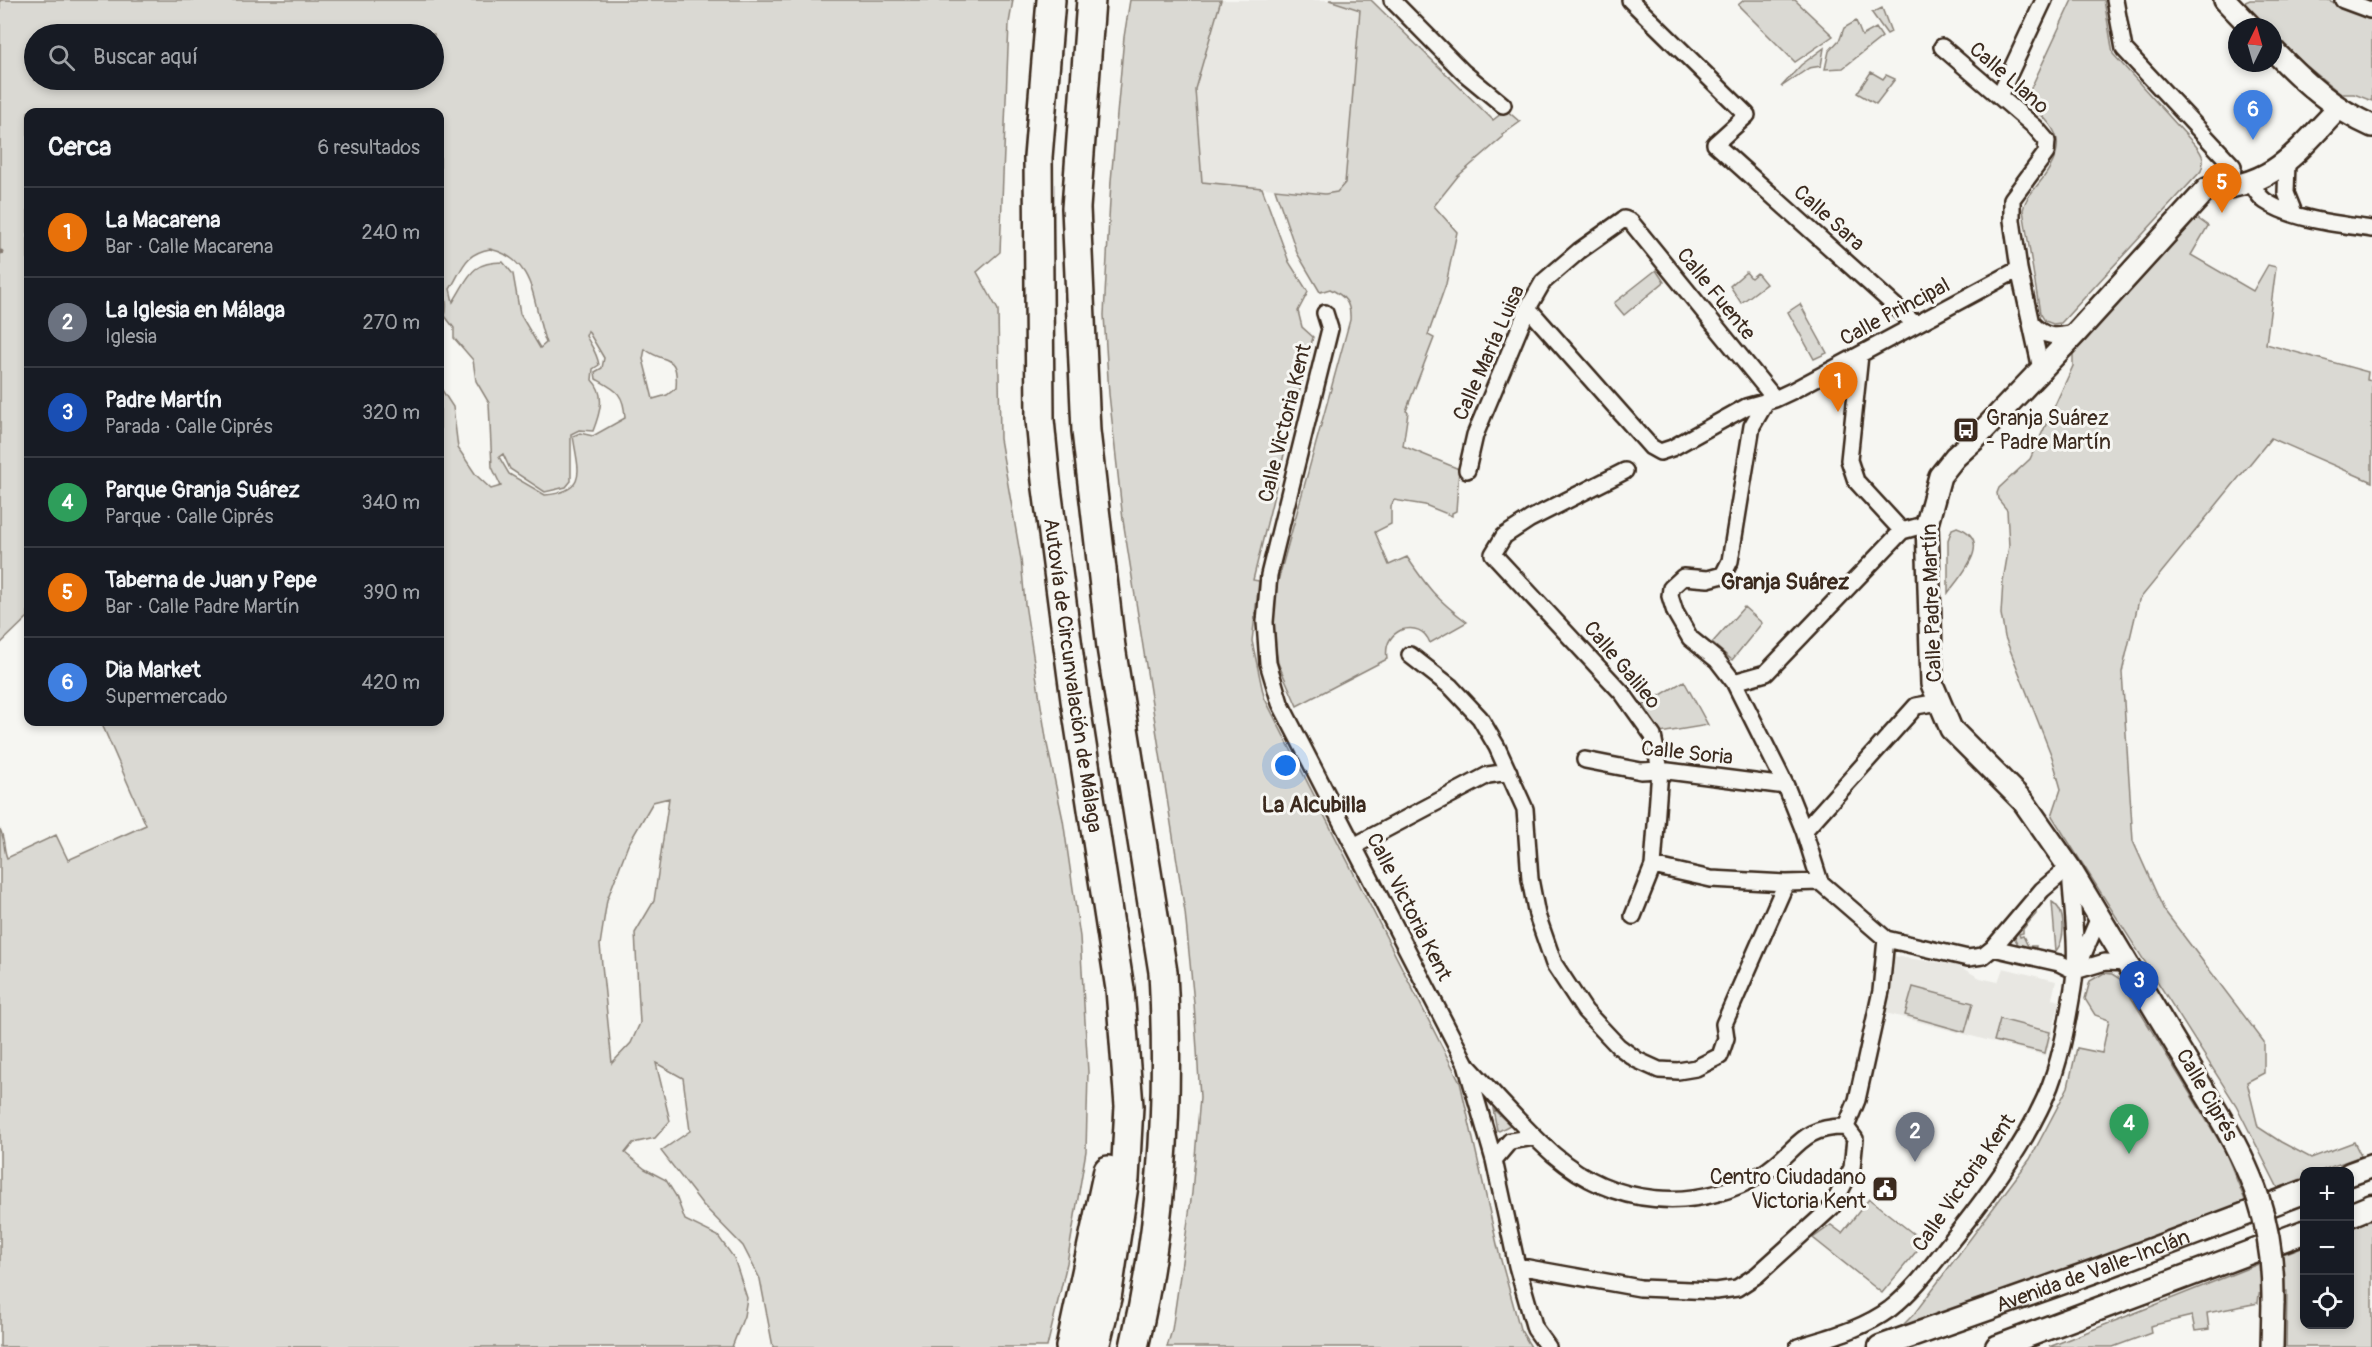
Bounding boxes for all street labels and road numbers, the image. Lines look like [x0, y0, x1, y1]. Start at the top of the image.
street label: Calle Llano [1963, 36, 2055, 120]
street label: Calle Sara [1788, 179, 1870, 257]
street label: Calle Fuente [1670, 242, 1762, 346]
street label: Calle Principal [1835, 272, 1955, 352]
street label: Calle María Luisa [1447, 281, 1531, 425]
street label: Calle Victoria Kent [1252, 340, 1318, 505]
street label: Autovía de Circunvalación de Málaga [1038, 516, 1109, 834]
street label: Calle Padre Martín [1916, 523, 1948, 683]
street label: Calle Galileo [1577, 615, 1667, 715]
street label: Calle Soria [1640, 735, 1734, 771]
street label: Calle Victoria Kent [1360, 828, 1458, 986]
street label: Calle Ciprés [2170, 1044, 2245, 1147]
street label: Calle Victoria Kent [1906, 1108, 2022, 1257]
street label: Avenida de Valle-Inclán [1992, 1223, 2193, 1318]

